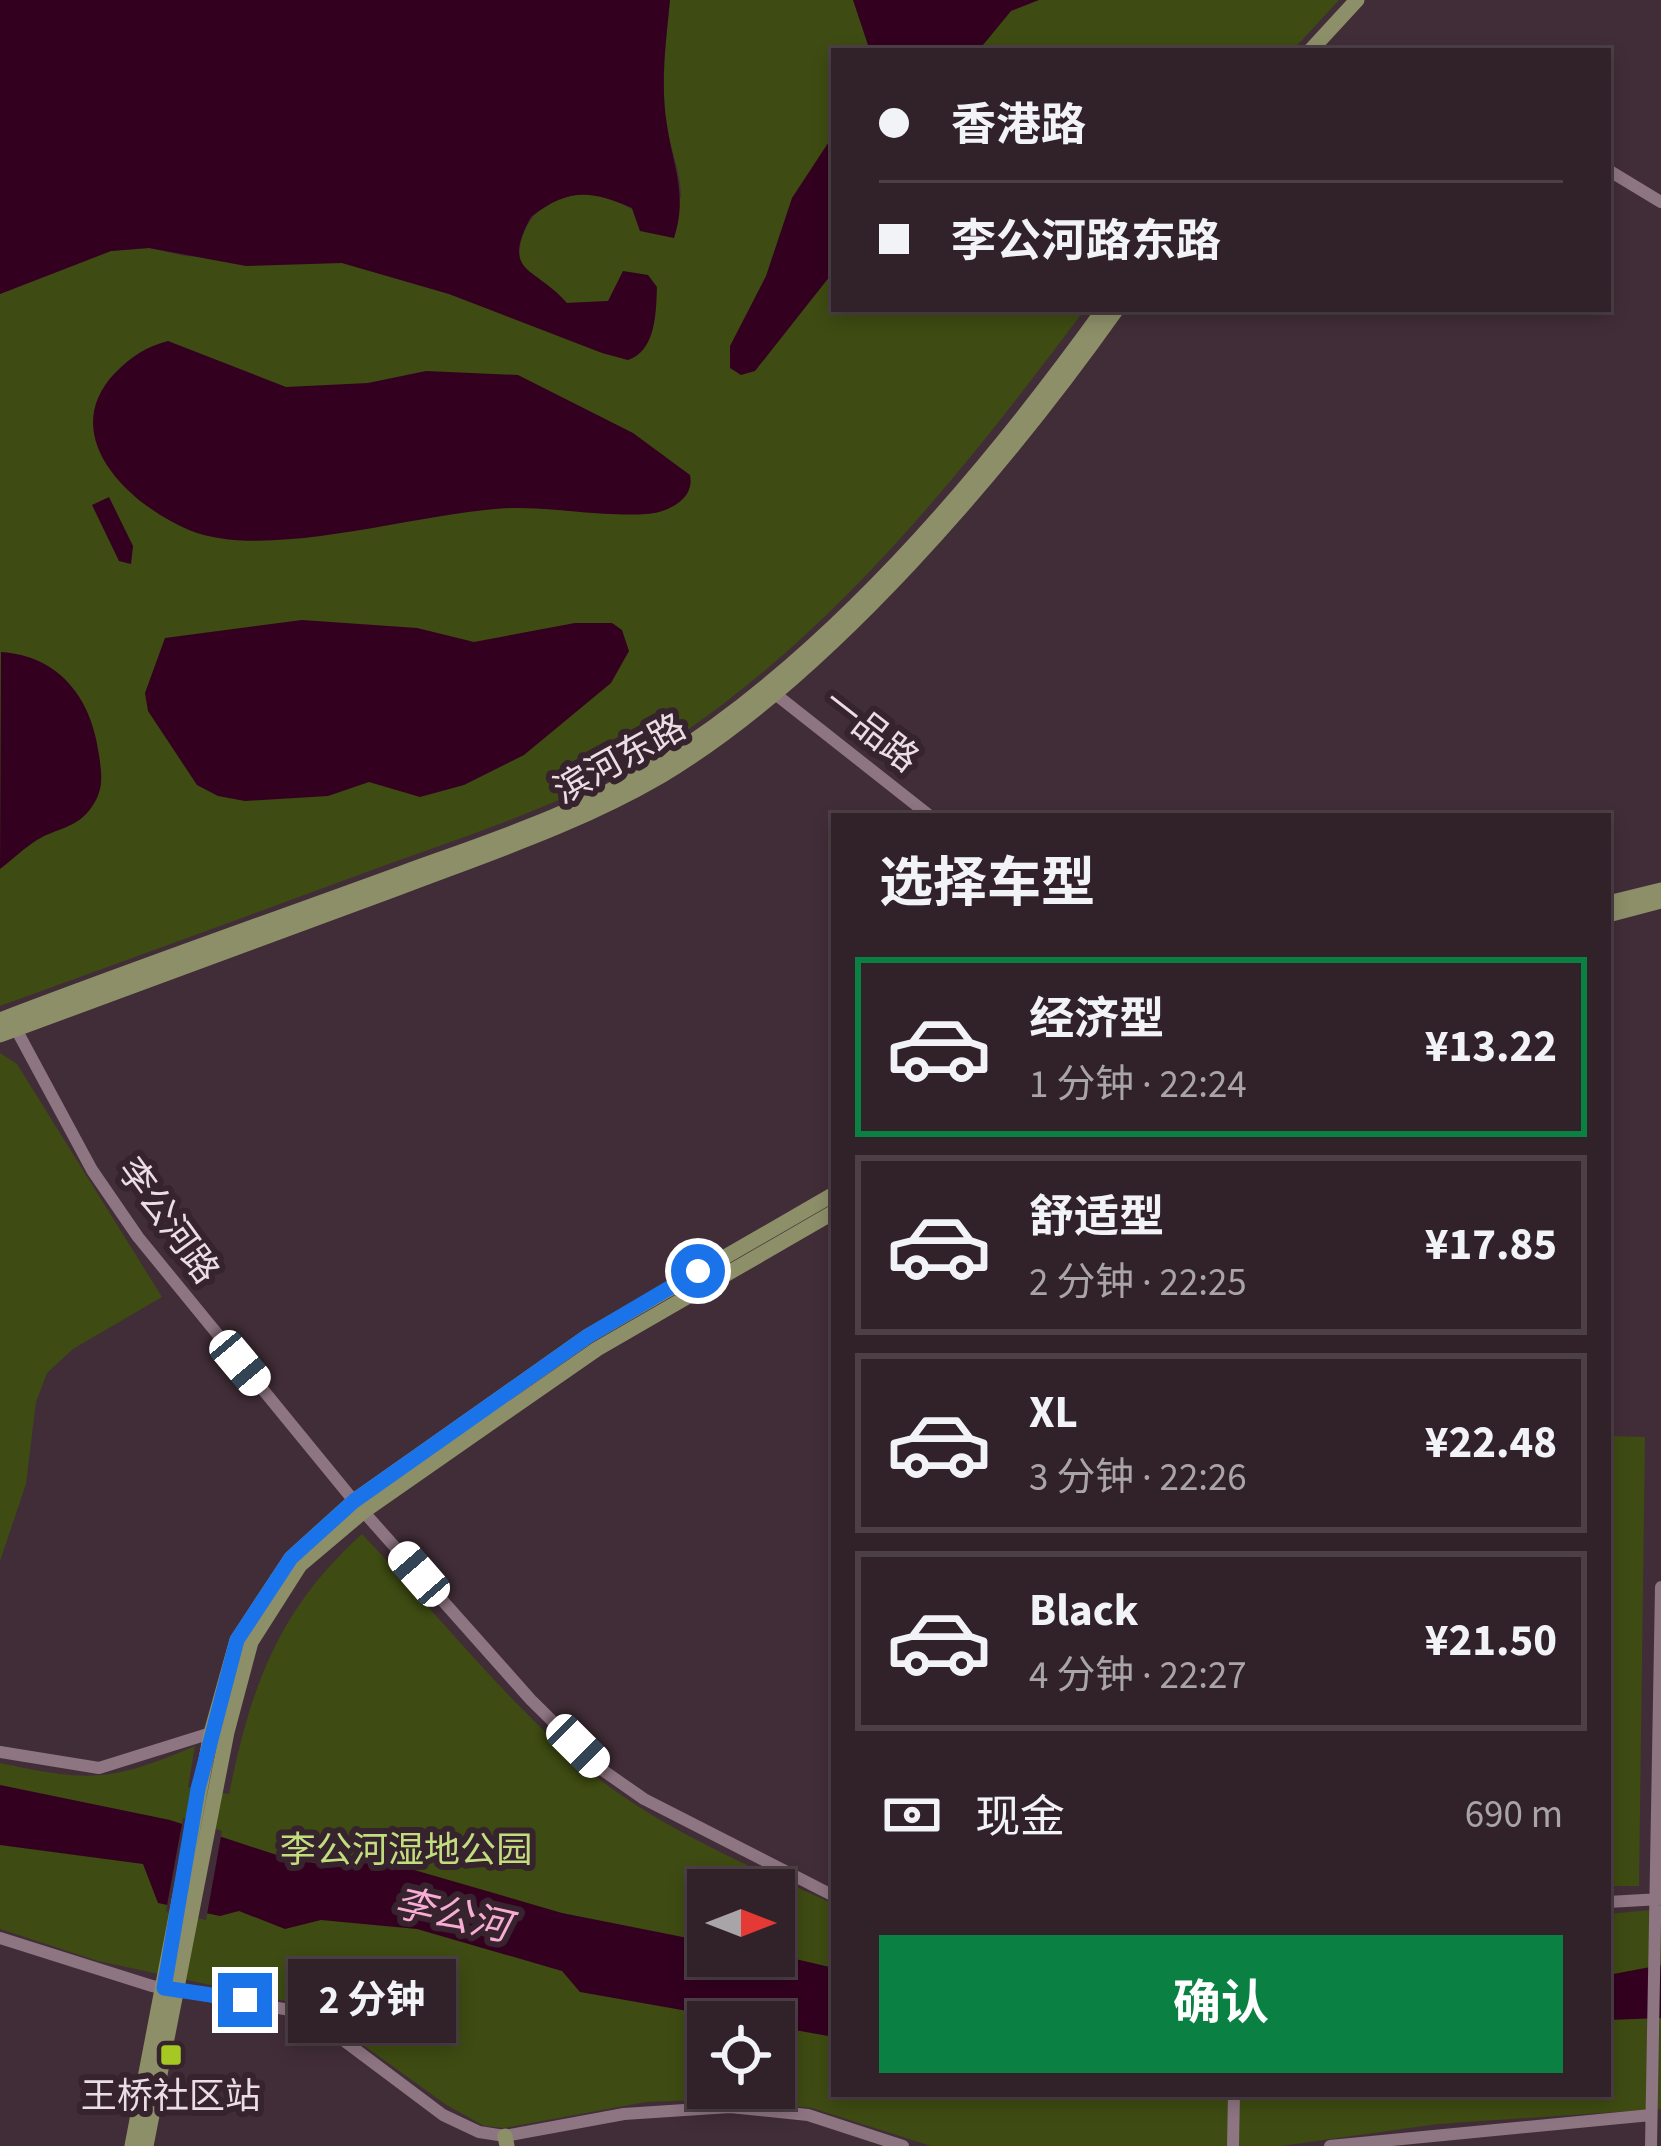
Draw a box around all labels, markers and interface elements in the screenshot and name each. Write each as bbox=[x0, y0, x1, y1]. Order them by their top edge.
text: 香港路 bbox=[951, 94, 1086, 158]
text: 李公河路东路 bbox=[951, 210, 1221, 274]
street label: 一品路 bbox=[813, 678, 929, 784]
street label: 滨河东路 bbox=[545, 702, 695, 816]
text: 选择车型 bbox=[879, 846, 1095, 923]
text: 经济型 bbox=[1029, 988, 1164, 1052]
icon: car bbox=[885, 993, 993, 1101]
text: ¥13.22 bbox=[1425, 1015, 1557, 1079]
text: 1 分钟 · 22:24 bbox=[1029, 1057, 1247, 1113]
street label: 李公河路 bbox=[105, 1148, 231, 1294]
text: 舒适型 bbox=[1029, 1186, 1164, 1250]
icon: car bbox=[885, 1191, 993, 1299]
text: ¥17.85 bbox=[1425, 1213, 1557, 1277]
route start bbox=[671, 1244, 725, 1298]
text: 2 分钟 · 22:25 bbox=[1029, 1255, 1247, 1311]
car bbox=[203, 1324, 277, 1402]
text: XL bbox=[1029, 1381, 1078, 1445]
icon: car bbox=[885, 1389, 993, 1497]
text: ¥22.48 bbox=[1425, 1411, 1557, 1475]
text: 3 分钟 · 22:26 bbox=[1029, 1450, 1247, 1506]
car bbox=[382, 1535, 456, 1613]
text: Black bbox=[1029, 1579, 1139, 1643]
icon: car bbox=[885, 1587, 993, 1695]
text: ¥21.50 bbox=[1425, 1609, 1557, 1673]
text: 4 分钟 · 22:27 bbox=[1029, 1648, 1247, 1704]
car bbox=[540, 1708, 616, 1784]
icon: cash bbox=[879, 1782, 945, 1848]
text: 现金 bbox=[975, 1786, 1065, 1850]
text: 690 m bbox=[1465, 1787, 1563, 1843]
park label: 李公河湿地公园 bbox=[280, 1825, 532, 1876]
north arrow bbox=[687, 1869, 795, 1977]
map controls bbox=[687, 1869, 795, 2109]
water label: 李公河 bbox=[389, 1876, 522, 1958]
button: 确认 bbox=[879, 1935, 1563, 2073]
callout: 2 分钟 bbox=[287, 1958, 455, 2042]
route end bbox=[218, 1973, 272, 2027]
text: 2 分钟 bbox=[319, 1973, 425, 2029]
button: locate bbox=[687, 2001, 795, 2109]
marker: 王桥社区站 bbox=[158, 2042, 184, 2068]
place label: 王桥社区站 bbox=[81, 2071, 261, 2122]

